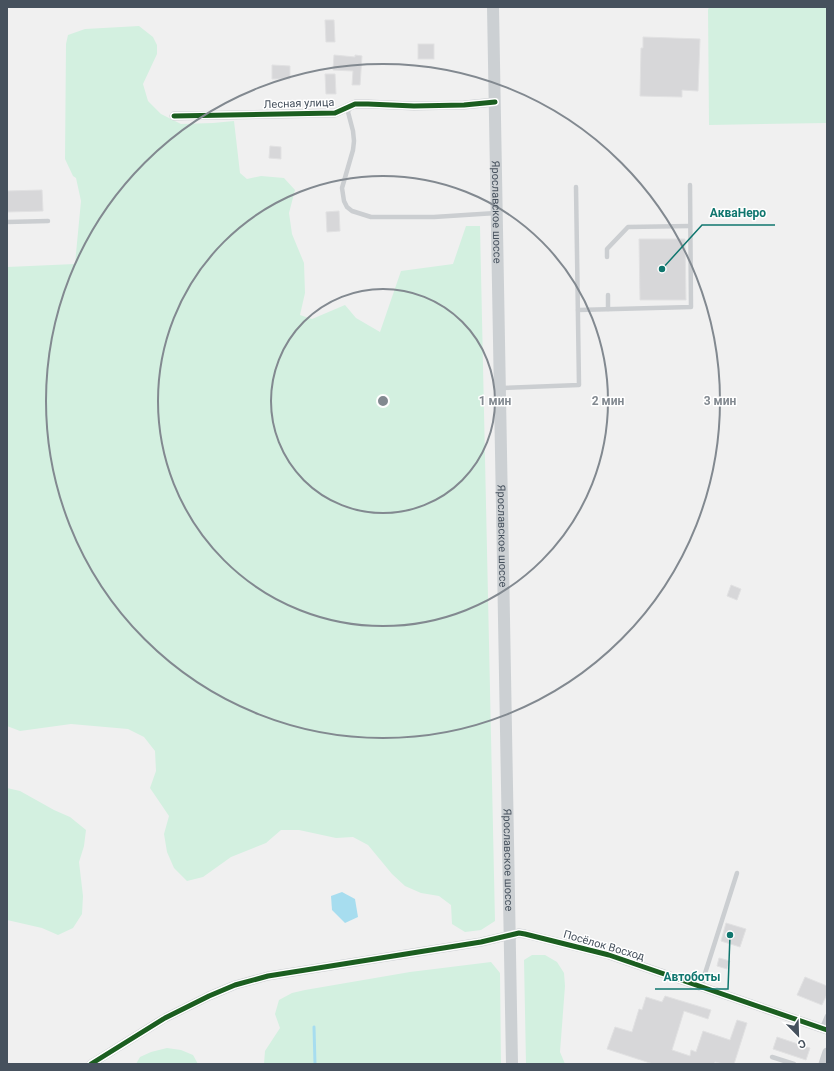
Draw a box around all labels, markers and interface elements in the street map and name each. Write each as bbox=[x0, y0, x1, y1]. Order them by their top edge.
street label: Лесная улица bbox=[263, 96, 335, 111]
street label: Ярославское шоссе bbox=[489, 160, 504, 264]
callout: АкваНеро bbox=[702, 201, 775, 225]
text: АкваНеро bbox=[710, 206, 766, 220]
centre of rings bbox=[376, 394, 390, 408]
text: 1 мин bbox=[479, 394, 511, 408]
text: 2 мин bbox=[592, 394, 624, 408]
text: 3 мин bbox=[704, 394, 736, 408]
street label: Ярославское шоссе bbox=[495, 484, 509, 588]
street label: Ярославское шоссе bbox=[500, 808, 515, 912]
street label: Посёлок Восход bbox=[562, 928, 646, 963]
callout: Автоботы bbox=[655, 965, 728, 989]
text: Автоботы bbox=[664, 970, 721, 984]
north arrow bbox=[778, 1015, 818, 1055]
text: С bbox=[796, 1036, 808, 1051]

